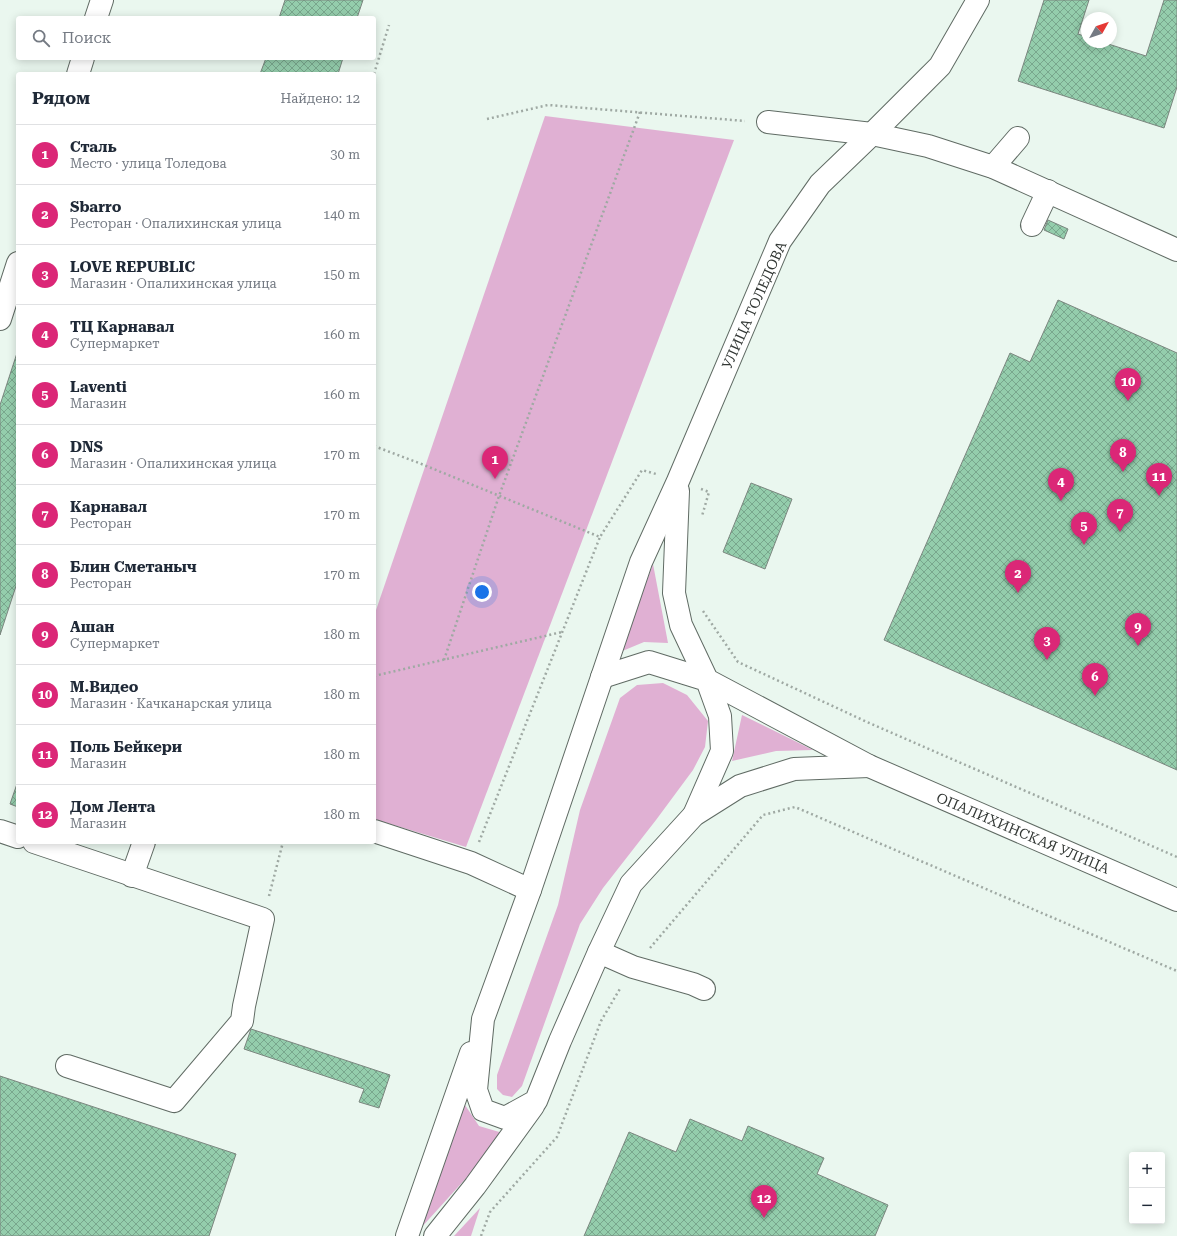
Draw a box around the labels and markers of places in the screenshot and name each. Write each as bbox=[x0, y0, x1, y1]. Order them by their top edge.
pin: 10 bbox=[1115, 368, 1141, 401]
pin: 8 bbox=[1110, 439, 1136, 472]
pin: 1 bbox=[482, 446, 508, 479]
pin: 11 bbox=[1146, 463, 1172, 496]
pin: 4 bbox=[1048, 468, 1074, 501]
pin: 7 bbox=[1107, 499, 1133, 532]
pin: 5 bbox=[1071, 512, 1097, 545]
pin: 2 bbox=[1005, 560, 1031, 593]
pin: 9 bbox=[1125, 613, 1151, 646]
pin: 3 bbox=[1034, 627, 1060, 660]
pin: 6 bbox=[1082, 663, 1108, 696]
pin: 12 bbox=[751, 1185, 777, 1218]

